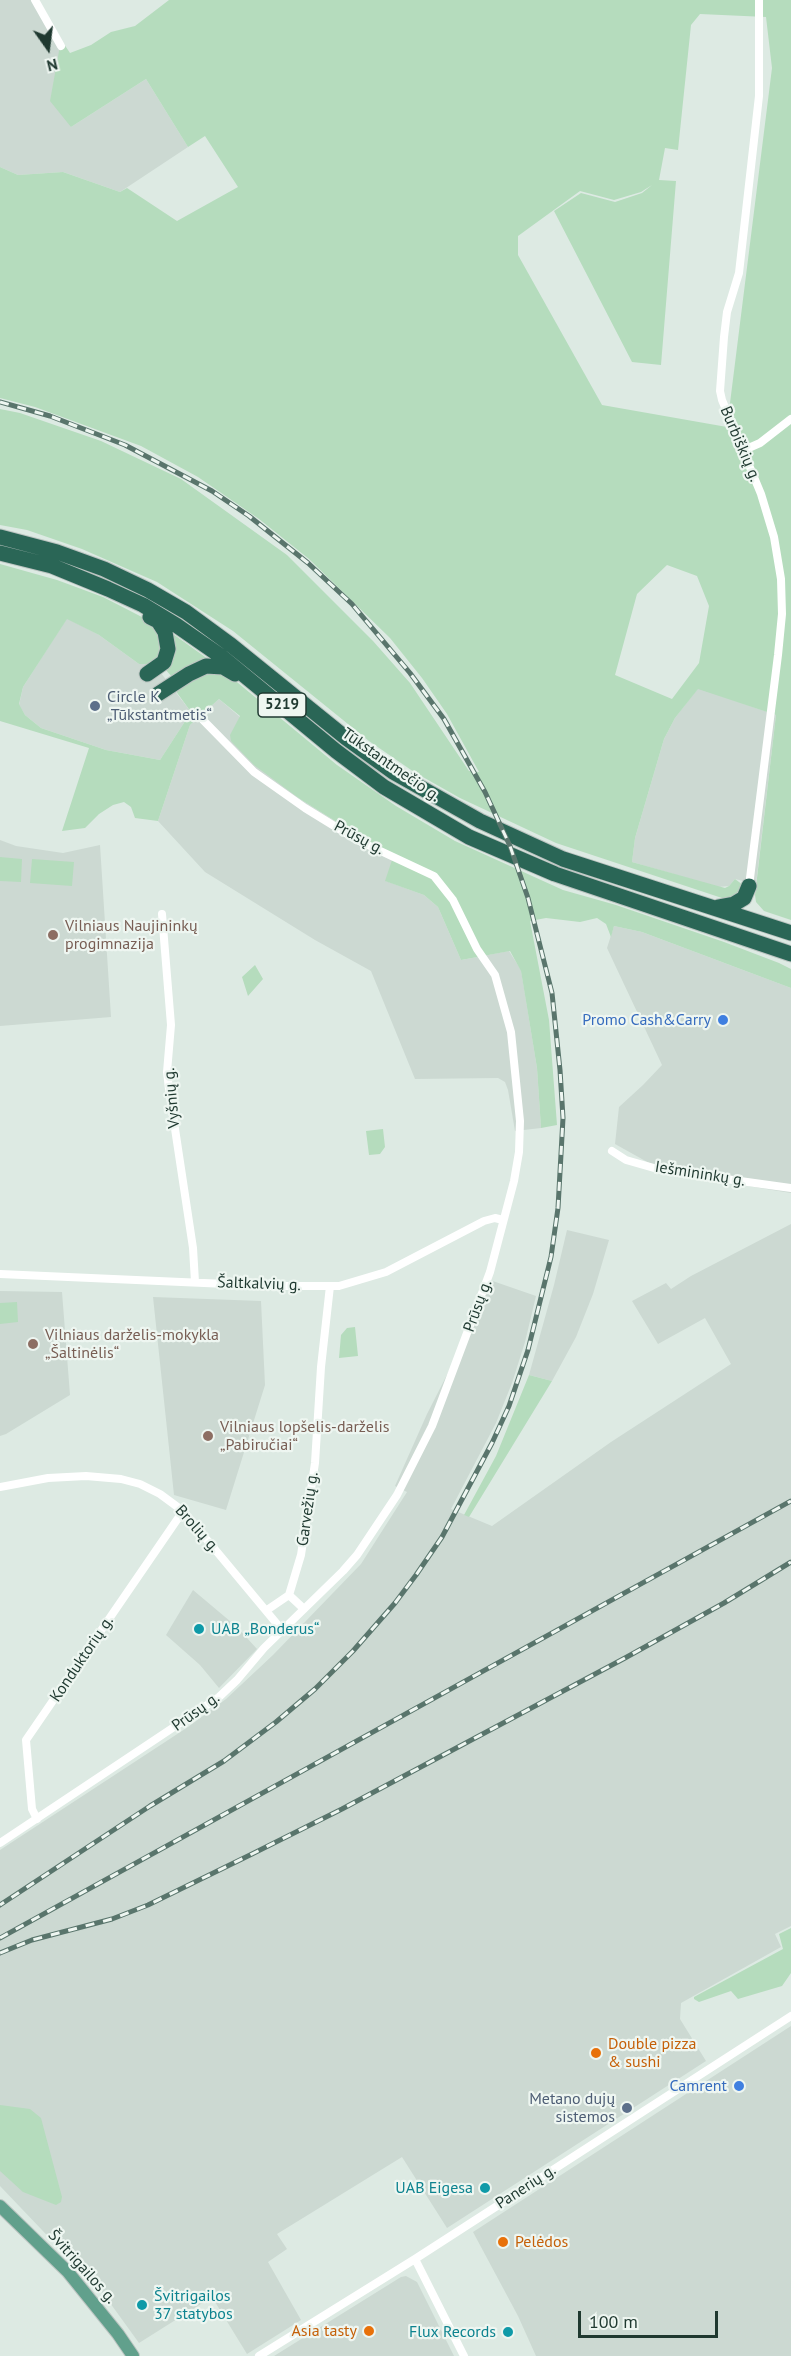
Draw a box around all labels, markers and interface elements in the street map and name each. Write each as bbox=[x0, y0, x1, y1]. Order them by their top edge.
north arrow bbox=[18, 18, 78, 78]
text: N bbox=[45, 54, 60, 76]
street label: Burbiškių g. bbox=[716, 403, 764, 485]
place label: Circle K „Tūkstantmetis“ bbox=[107, 687, 212, 725]
road number: 5219 bbox=[258, 693, 306, 717]
marker: Circle K „Tūkstantmetis“ bbox=[88, 699, 102, 713]
street label: Tūkstantmečio g. bbox=[338, 724, 444, 806]
street label: Prūsų g. bbox=[331, 817, 387, 859]
place label: Vilniaus Naujininkų progimnazija bbox=[65, 916, 198, 954]
marker: Vilniaus Naujininkų progimnazija bbox=[46, 928, 60, 942]
place label: Promo Cash&Carry bbox=[582, 1010, 711, 1030]
marker: Promo Cash&Carry bbox=[716, 1013, 730, 1027]
street label: Vyšnių g. bbox=[160, 1067, 184, 1129]
street label: Iešmininkų g. bbox=[653, 1157, 747, 1191]
street label: Šaltkalvių g. bbox=[217, 1273, 301, 1295]
street label: Prūsų g. bbox=[460, 1277, 496, 1335]
place label: Vilniaus darželis-mokykla „Šaltinėlis“ bbox=[45, 1325, 219, 1363]
marker: Vilniaus darželis-mokykla „Šaltinėlis“ bbox=[26, 1337, 40, 1351]
place label: Vilniaus lopšelis-darželis „Pabiručiai“ bbox=[220, 1417, 390, 1455]
marker: Vilniaus lopšelis-darželis „Pabiručiai“ bbox=[201, 1429, 215, 1443]
street label: Garvežių g. bbox=[293, 1471, 323, 1547]
street label: Brolių g. bbox=[171, 1501, 223, 1557]
street label: Konduktorių g. bbox=[46, 1612, 118, 1706]
place label: UAB „Bonderus“ bbox=[211, 1619, 319, 1639]
marker: UAB „Bonderus“ bbox=[192, 1622, 206, 1636]
street label: Prūsų g. bbox=[168, 1688, 224, 1736]
place label: Double pizza & sushi bbox=[608, 2034, 697, 2072]
marker: Double pizza & sushi bbox=[589, 2046, 603, 2060]
place label: Camrent bbox=[669, 2076, 727, 2096]
marker: Camrent bbox=[732, 2079, 746, 2093]
place label: Metano dujų sistemos bbox=[529, 2089, 615, 2127]
marker: Metano dujų sistemos bbox=[620, 2101, 634, 2115]
street label: Panerių g. bbox=[492, 2160, 560, 2214]
place label: UAB Eigesa bbox=[395, 2178, 473, 2198]
marker: UAB Eigesa bbox=[478, 2181, 492, 2195]
street label: Švitrigailos g. bbox=[44, 2226, 120, 2308]
place label: Pelėdos bbox=[515, 2232, 568, 2252]
marker: Pelėdos bbox=[496, 2235, 510, 2249]
place label: Švitrigailos 37 statybos bbox=[154, 2286, 233, 2324]
marker: Švitrigailos 37 statybos bbox=[135, 2298, 149, 2312]
scale bar bbox=[581, 2299, 720, 2337]
text: 100 m bbox=[589, 2310, 638, 2333]
place label: Asia tasty bbox=[291, 2321, 357, 2341]
place label: Flux Records bbox=[409, 2322, 496, 2342]
marker: Asia tasty bbox=[362, 2324, 376, 2338]
marker: Flux Records bbox=[501, 2325, 515, 2339]

